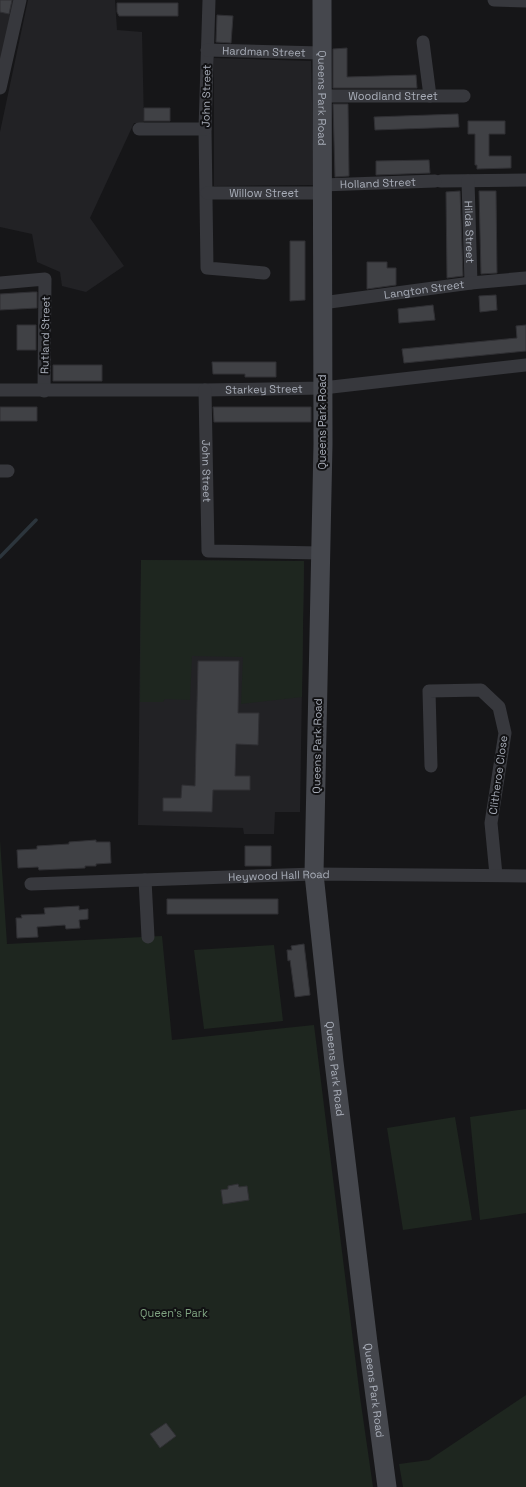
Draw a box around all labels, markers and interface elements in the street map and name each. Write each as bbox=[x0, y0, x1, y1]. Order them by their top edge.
street label: Hardman Street bbox=[222, 43, 306, 60]
street label: Queens Park Road bbox=[315, 50, 329, 146]
street label: John Street bbox=[198, 64, 214, 128]
street label: Woodland Street bbox=[348, 89, 438, 103]
street label: Holland Street bbox=[340, 175, 416, 191]
street label: Willow Street bbox=[229, 186, 299, 200]
street label: Hilda Street bbox=[462, 201, 477, 263]
street label: Langton Street bbox=[383, 277, 465, 302]
street label: Rutland Street bbox=[37, 296, 53, 374]
street label: Queens Park Road bbox=[315, 374, 329, 470]
street label: Starkey Street bbox=[225, 381, 303, 397]
street label: John Street bbox=[199, 439, 214, 503]
street label: Queens Park Road bbox=[309, 698, 325, 794]
street label: Clitheroe Close bbox=[486, 735, 510, 815]
street label: Heywood Hall Road bbox=[228, 867, 330, 884]
street label: Queens Park Road bbox=[323, 1021, 347, 1117]
park label: Queen's Park bbox=[140, 1306, 208, 1320]
street label: Queens Park Road bbox=[361, 1342, 387, 1439]

